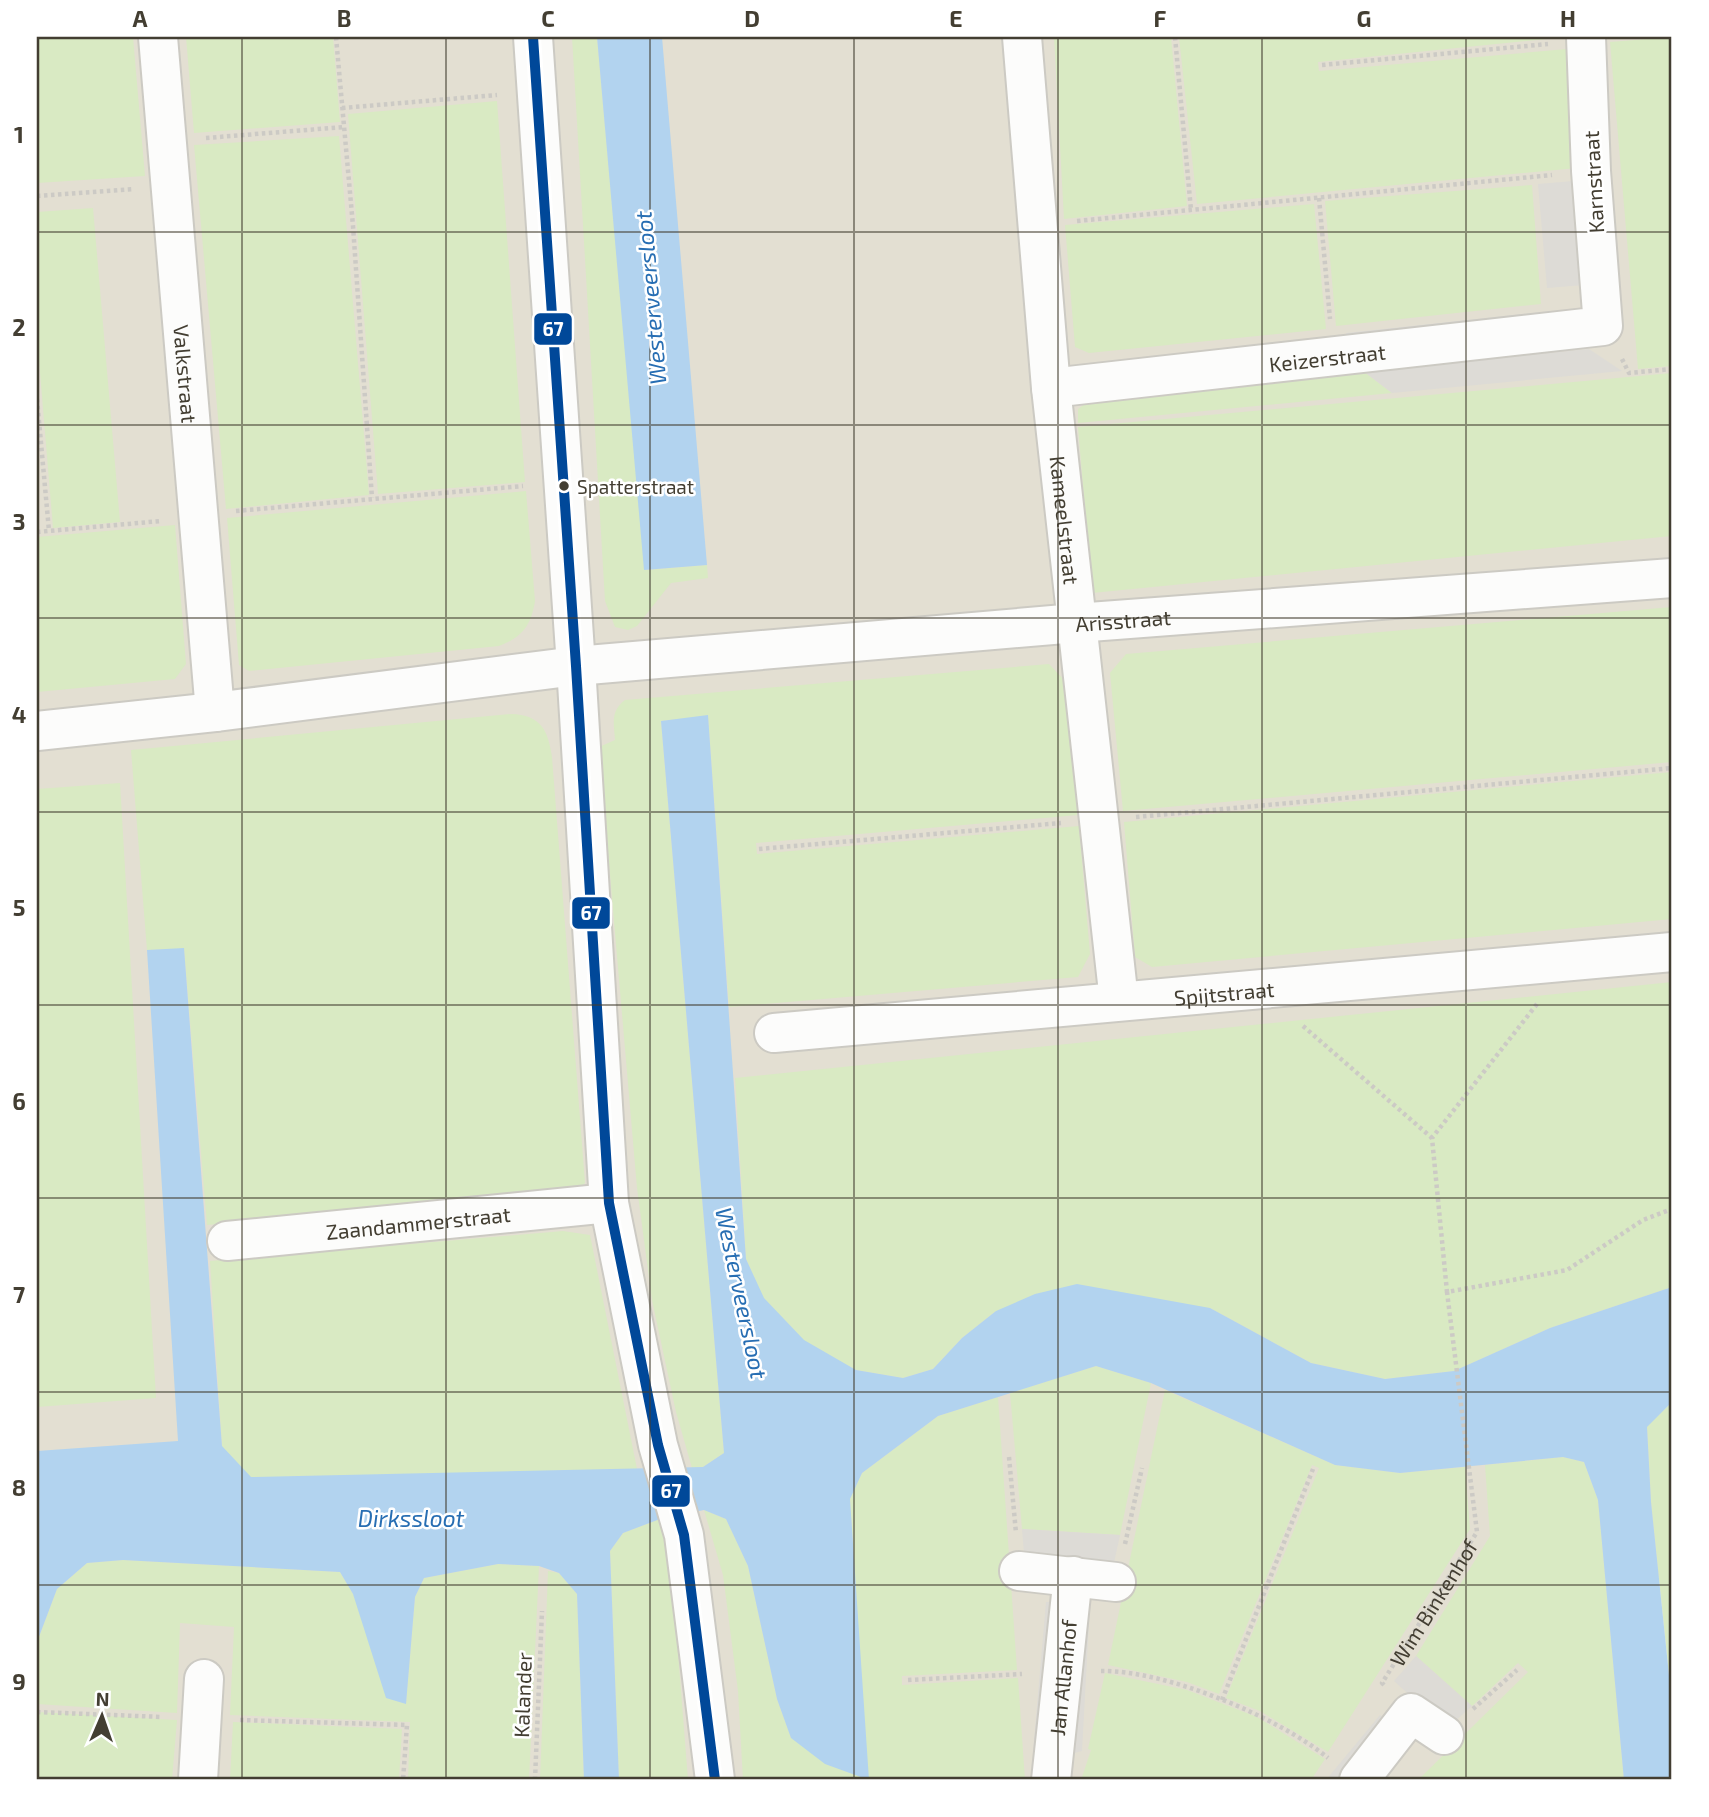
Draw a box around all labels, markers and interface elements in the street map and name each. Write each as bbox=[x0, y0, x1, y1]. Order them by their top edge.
text: A bbox=[132, 4, 148, 32]
text: B bbox=[337, 4, 351, 32]
text: C bbox=[541, 4, 555, 32]
text: D bbox=[744, 4, 760, 32]
text: E bbox=[949, 4, 963, 32]
text: F bbox=[1154, 4, 1167, 32]
text: G bbox=[1357, 4, 1371, 32]
text: H bbox=[1560, 4, 1576, 32]
text: 1 bbox=[14, 120, 24, 148]
street label: Karnstraat bbox=[1578, 130, 1608, 234]
water label: Westerveersloot bbox=[628, 210, 672, 386]
line badge: 67 bbox=[533, 312, 573, 346]
text: 2 bbox=[12, 313, 26, 341]
text: 67 bbox=[542, 317, 564, 340]
street label: Valkstraat bbox=[170, 323, 203, 424]
street label: Keizerstraat bbox=[1268, 338, 1387, 376]
street label: Kameelstraat bbox=[1046, 454, 1085, 586]
place label: Spatterstraat bbox=[577, 475, 694, 498]
marker: Spatterstraat bbox=[557, 479, 571, 493]
text: 3 bbox=[12, 507, 26, 535]
street label: Arisstraat bbox=[1075, 603, 1172, 636]
text: 4 bbox=[12, 700, 26, 728]
text: 5 bbox=[13, 893, 25, 921]
line badge: 67 bbox=[571, 896, 611, 930]
text: 67 bbox=[580, 901, 602, 924]
street label: Spijtstraat bbox=[1173, 975, 1275, 1009]
text: 6 bbox=[12, 1087, 26, 1115]
street label: Zaandammerstraat bbox=[325, 1200, 512, 1244]
water label: Westerveersloot bbox=[710, 1205, 774, 1382]
text: 7 bbox=[13, 1280, 25, 1308]
text: 8 bbox=[12, 1473, 26, 1501]
line badge: 67 bbox=[651, 1474, 691, 1508]
text: 67 bbox=[660, 1479, 682, 1502]
water label: Dirkssloot bbox=[358, 1504, 465, 1532]
street label: Wim Binkenhof bbox=[1384, 1534, 1482, 1670]
street label: Jan Allanhof bbox=[1043, 1617, 1081, 1737]
street label: Kalander bbox=[508, 1651, 536, 1738]
text: 9 bbox=[12, 1667, 26, 1695]
north arrow bbox=[66, 1680, 136, 1750]
text: N bbox=[95, 1687, 110, 1710]

